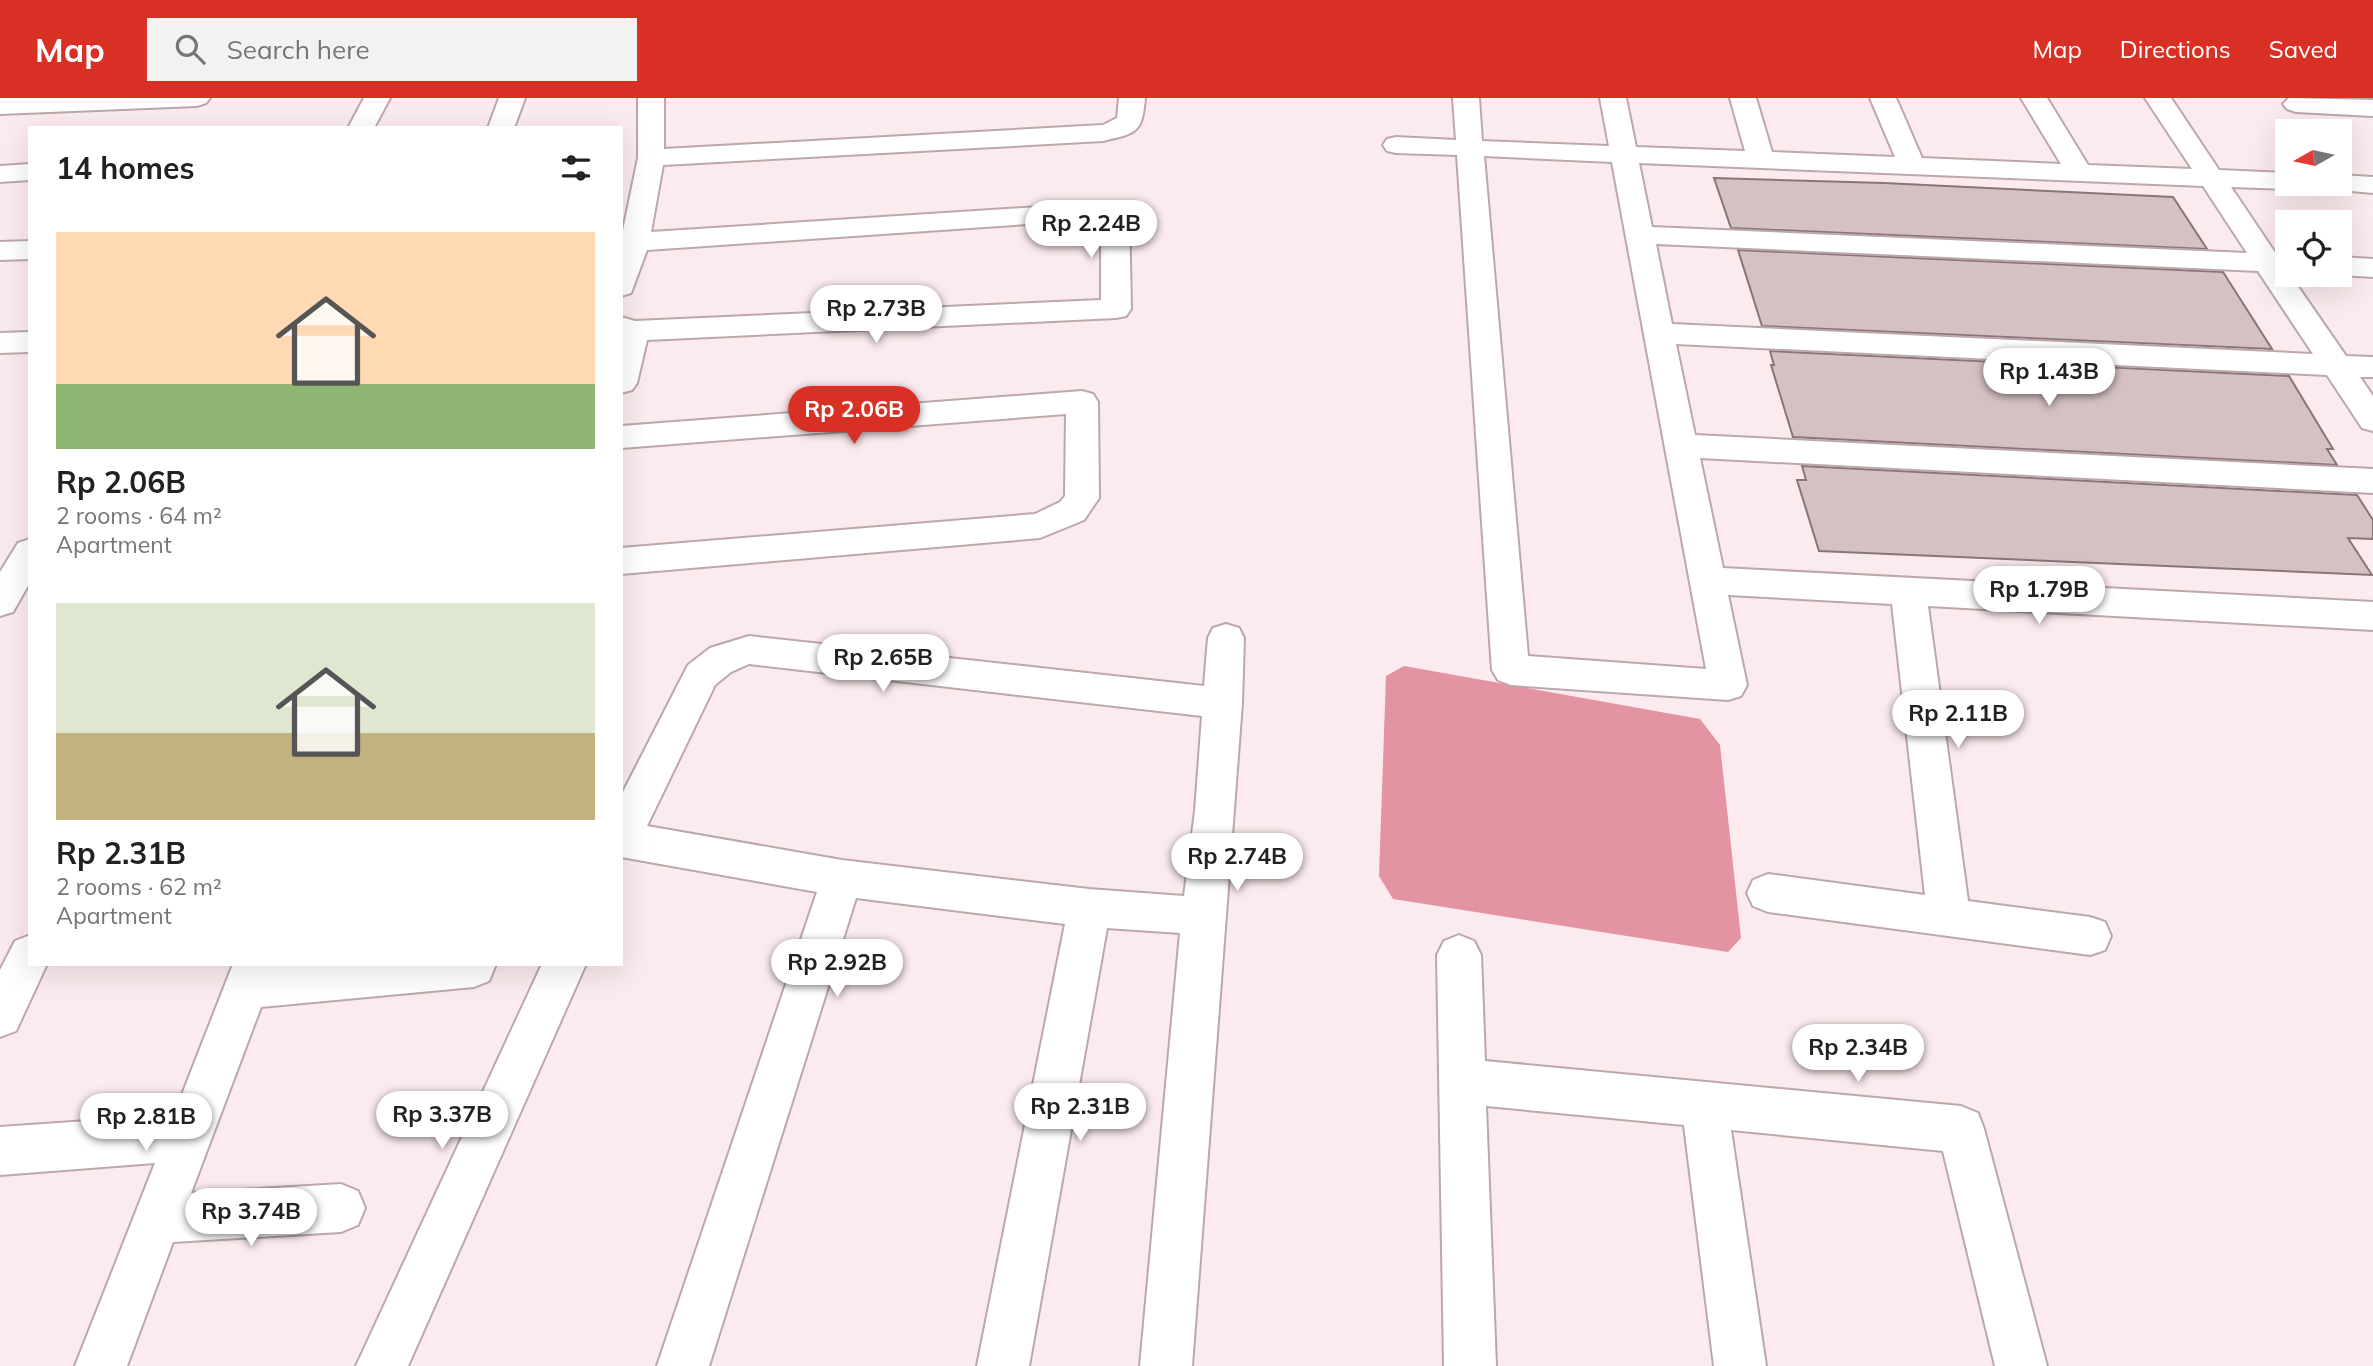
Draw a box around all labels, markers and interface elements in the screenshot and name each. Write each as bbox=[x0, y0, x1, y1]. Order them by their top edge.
search box bbox=[147, 18, 637, 81]
text: Map bbox=[35, 29, 105, 70]
icon: search bbox=[171, 30, 209, 68]
text: Search here bbox=[227, 33, 370, 66]
text: Map bbox=[2032, 34, 2082, 64]
text: Directions bbox=[2120, 34, 2231, 64]
text: Saved bbox=[2269, 34, 2338, 64]
north arrow bbox=[2275, 119, 2352, 196]
map controls bbox=[2275, 119, 2352, 287]
text: 14 homes bbox=[56, 149, 195, 187]
icon: filters bbox=[557, 149, 595, 187]
pin: Rp 2.24B bbox=[1019, 200, 1163, 260]
text: Rp 2.24B bbox=[1041, 208, 1141, 237]
button: locate bbox=[2275, 210, 2352, 287]
icon: home bbox=[263, 278, 389, 404]
pin: Rp 2.73B bbox=[804, 286, 948, 345]
text: Rp 2.73B bbox=[826, 293, 926, 322]
pin: Rp 1.43B bbox=[1977, 348, 2121, 408]
text: Rp 1.43B bbox=[1999, 356, 2099, 385]
pin: Rp 2.06B bbox=[782, 386, 926, 446]
text: Rp 2.06B bbox=[804, 394, 904, 423]
text: Rp 2.06B bbox=[56, 463, 186, 501]
text: 2 rooms · 64 m² bbox=[56, 501, 222, 530]
text: Apartment bbox=[56, 530, 172, 559]
pin: Rp 1.79B bbox=[1967, 566, 2111, 626]
text: Rp 1.79B bbox=[1989, 574, 2089, 603]
pin: Rp 2.65B bbox=[811, 634, 955, 694]
text: Rp 2.65B bbox=[833, 642, 933, 671]
icon: home bbox=[263, 649, 389, 775]
pin: Rp 2.11B bbox=[1886, 690, 2030, 750]
text: Rp 2.11B bbox=[1908, 698, 2008, 727]
text: Rp 2.31B bbox=[56, 834, 186, 872]
pin: Rp 2.74B bbox=[1165, 834, 1309, 893]
text: Rp 2.74B bbox=[1187, 841, 1287, 870]
text: 2 rooms · 62 m² bbox=[56, 872, 222, 901]
text: Apartment bbox=[56, 901, 172, 930]
pin: Rp 2.92B bbox=[765, 940, 909, 999]
text: Rp 2.92B bbox=[787, 947, 887, 976]
pin: Rp 2.34B bbox=[1786, 1024, 1930, 1084]
text: Rp 2.34B bbox=[1808, 1032, 1908, 1061]
pin: Rp 2.31B bbox=[1008, 1084, 1152, 1143]
pin: Rp 3.37B bbox=[370, 1091, 514, 1151]
text: Rp 2.31B bbox=[1030, 1091, 1130, 1120]
pin: Rp 2.81B bbox=[74, 1094, 218, 1153]
text: Rp 3.37B bbox=[392, 1099, 492, 1128]
text: Rp 2.81B bbox=[96, 1101, 196, 1130]
pin: Rp 3.74B bbox=[179, 1188, 323, 1248]
text: Rp 3.74B bbox=[201, 1196, 301, 1225]

